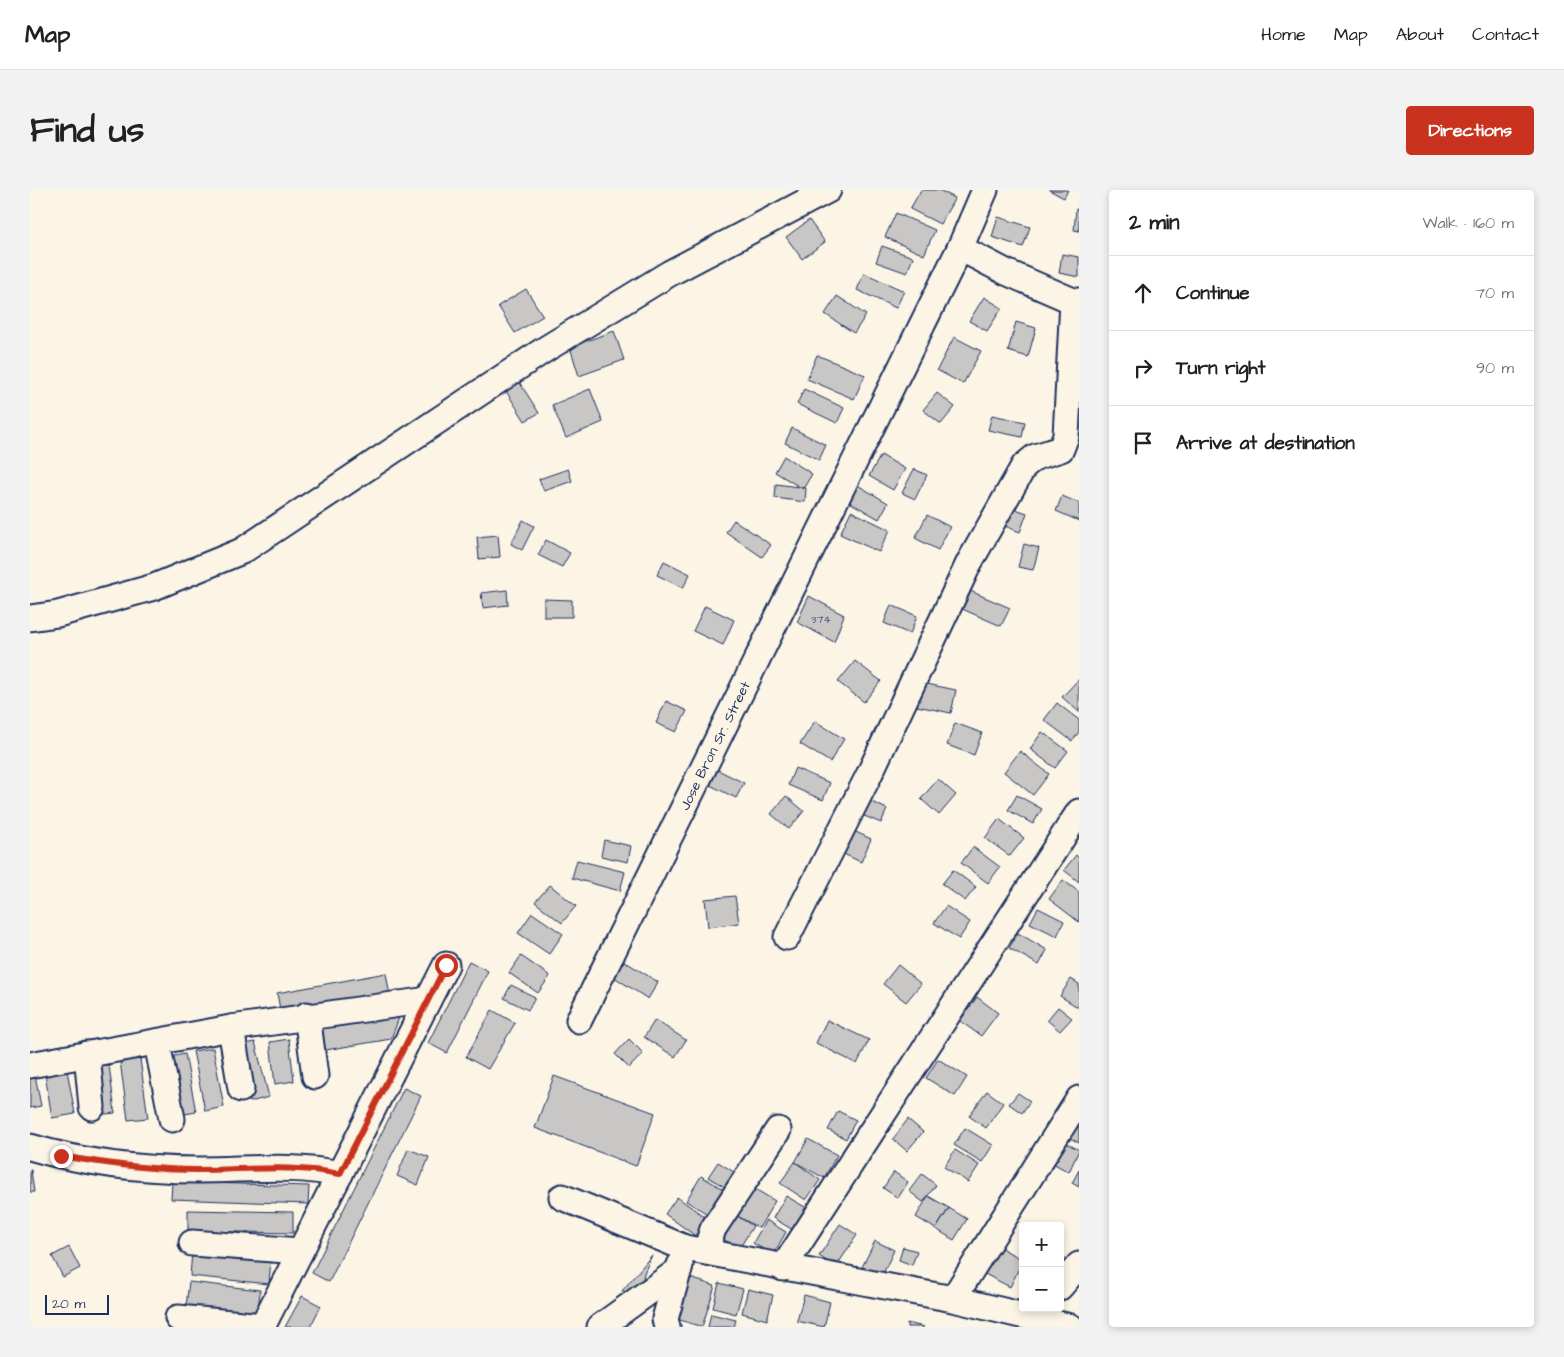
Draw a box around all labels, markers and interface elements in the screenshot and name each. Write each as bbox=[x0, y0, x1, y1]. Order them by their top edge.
text: Map bbox=[25, 18, 70, 52]
text: Home bbox=[1261, 22, 1306, 47]
text: Map bbox=[1334, 22, 1368, 47]
text: About bbox=[1396, 22, 1444, 47]
text: Contact bbox=[1472, 22, 1539, 47]
text: Find us bbox=[30, 106, 144, 155]
button: Directions bbox=[1406, 106, 1534, 155]
text: 2 min bbox=[1129, 208, 1179, 237]
text: Walk · 160 m bbox=[1422, 212, 1514, 234]
icon: ahead bbox=[1129, 279, 1157, 307]
text: Continue bbox=[1176, 280, 1250, 307]
text: 70 m bbox=[1475, 282, 1514, 304]
icon: right bbox=[1129, 354, 1157, 382]
text: Turn right bbox=[1176, 355, 1265, 382]
text: 90 m bbox=[1476, 357, 1514, 379]
icon: arrive bbox=[1129, 429, 1157, 457]
text: Arrive at destination bbox=[1176, 430, 1355, 457]
house number: 374 bbox=[811, 612, 831, 627]
street label: Jose Bron Sr. Street bbox=[675, 678, 756, 814]
route start bbox=[435, 954, 458, 977]
route end bbox=[50, 1145, 73, 1168]
map controls bbox=[1019, 1222, 1064, 1312]
button: + bbox=[1019, 1222, 1064, 1267]
button: − bbox=[1019, 1267, 1064, 1312]
scale bar bbox=[45, 1292, 109, 1315]
text: 20 m bbox=[52, 1294, 85, 1314]

